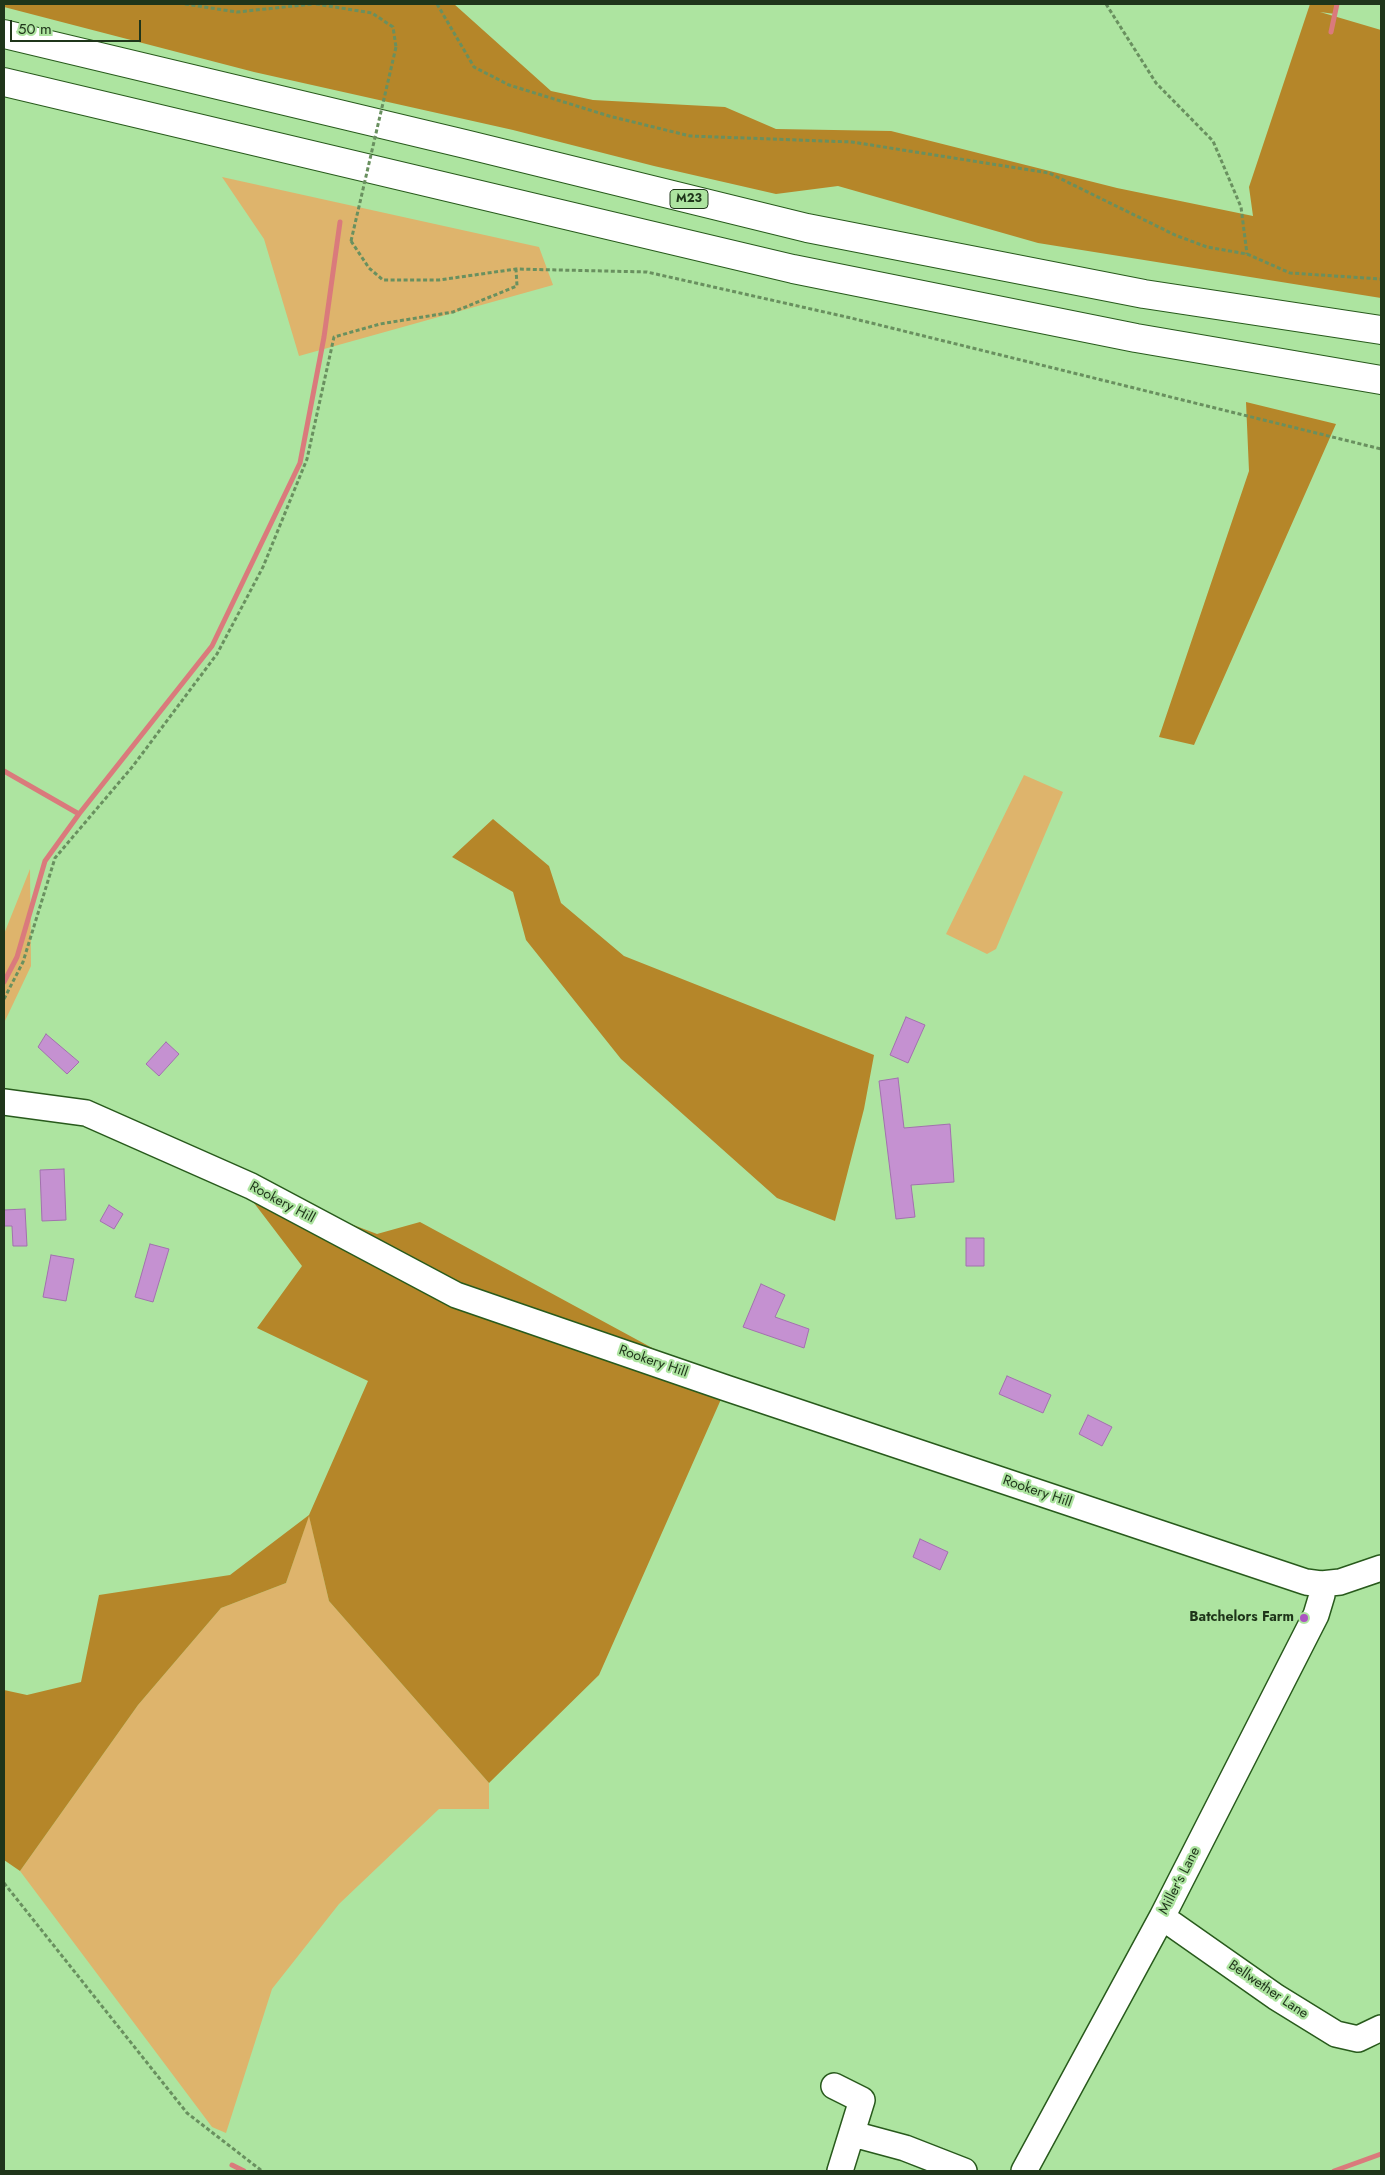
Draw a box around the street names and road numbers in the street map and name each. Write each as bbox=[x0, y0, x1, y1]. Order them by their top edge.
road number: M23 bbox=[670, 190, 708, 208]
street label: Rookery Hill bbox=[246, 1179, 318, 1227]
street label: Rookery Hill bbox=[616, 1342, 690, 1382]
street label: Rookery Hill bbox=[1000, 1472, 1074, 1512]
street label: Miller's Lane bbox=[1156, 1844, 1204, 1918]
street label: Bellwether Lane bbox=[1225, 1957, 1311, 2023]

